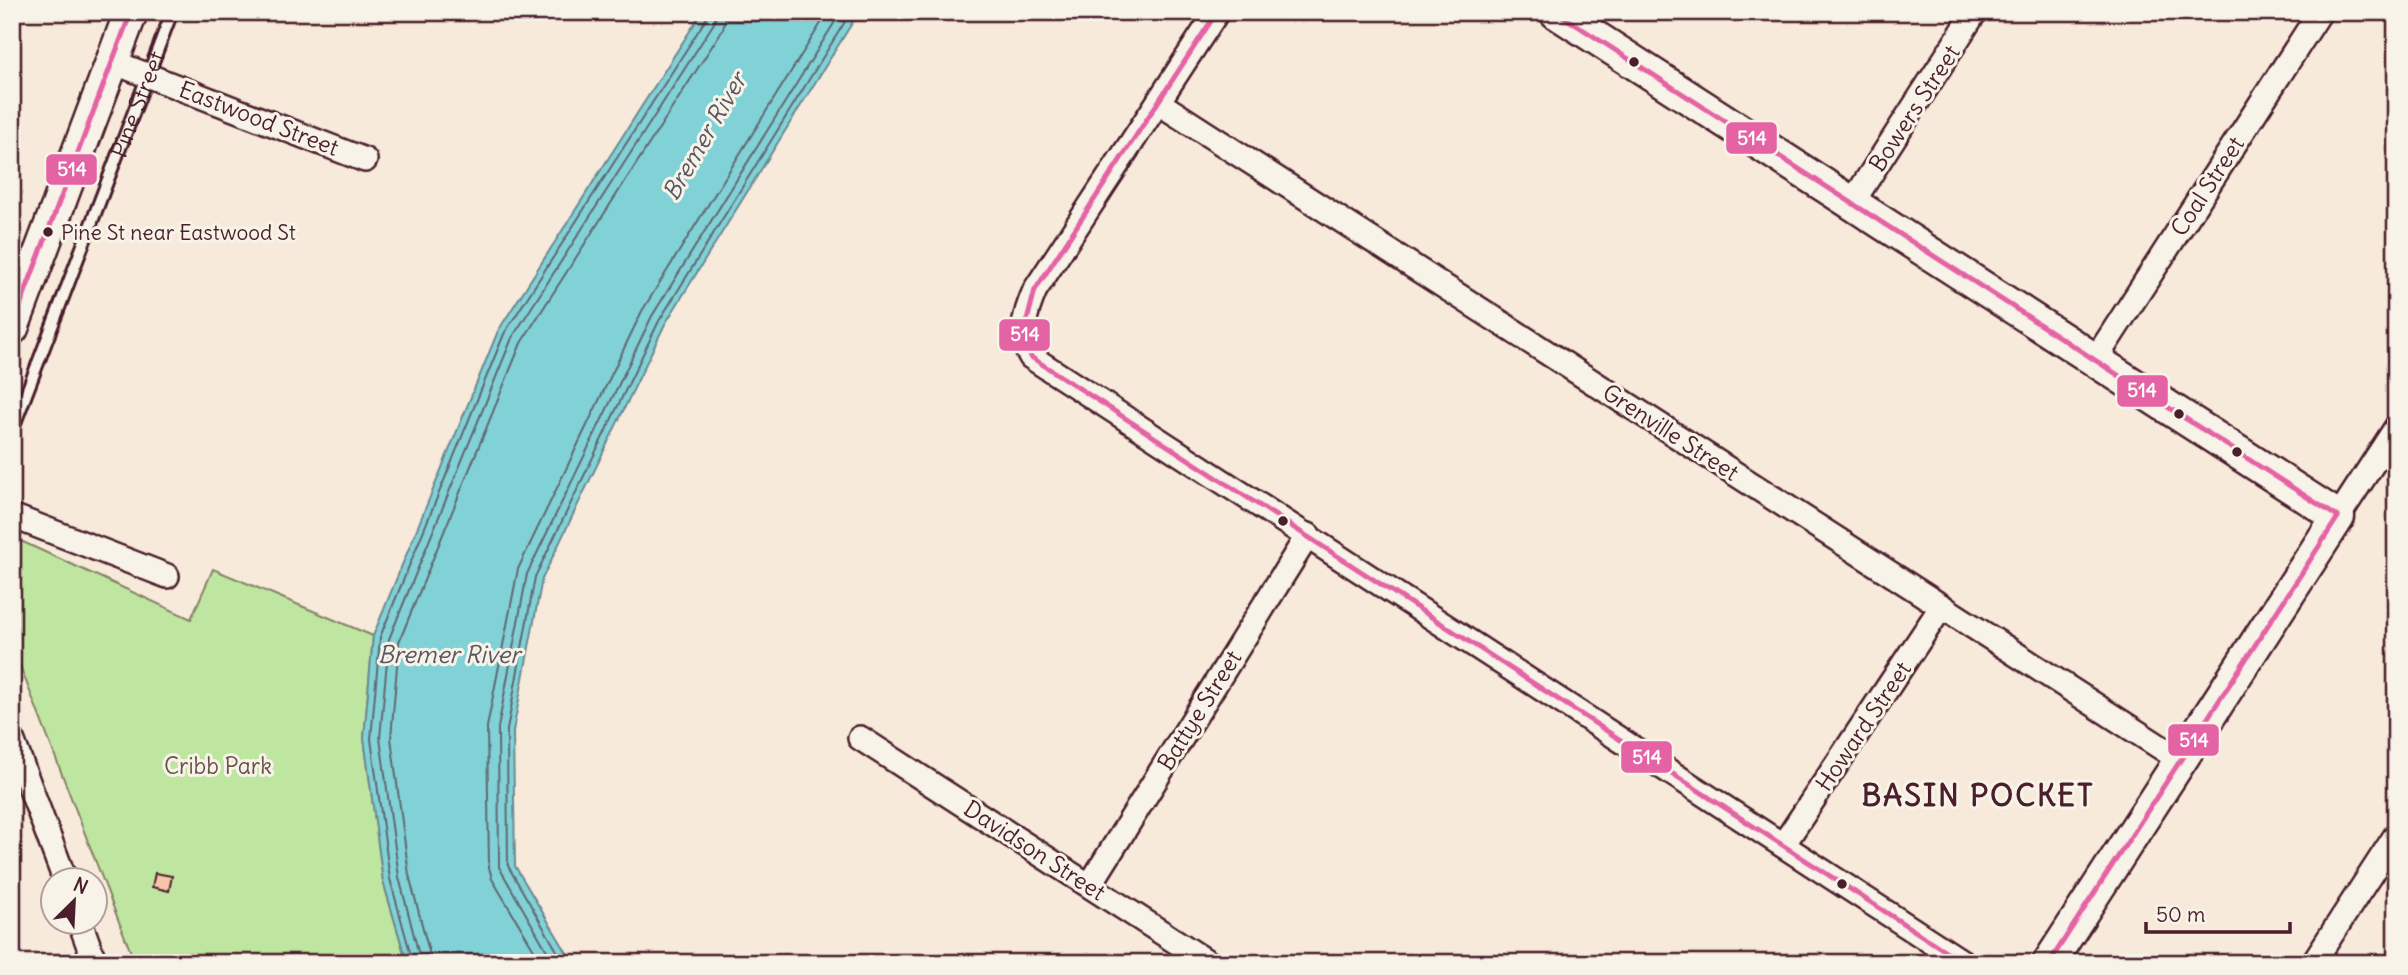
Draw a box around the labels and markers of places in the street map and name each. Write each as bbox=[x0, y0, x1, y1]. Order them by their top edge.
unlabelled marker bbox=[1627, 55, 1641, 69]
place label: Pine St near Eastwood St bbox=[61, 219, 296, 246]
marker: Pine St near Eastwood St bbox=[41, 225, 55, 239]
unlabelled marker bbox=[2172, 407, 2186, 421]
unlabelled marker bbox=[2230, 445, 2244, 459]
unlabelled marker bbox=[1276, 514, 1290, 528]
unlabelled marker bbox=[1835, 877, 1849, 891]

